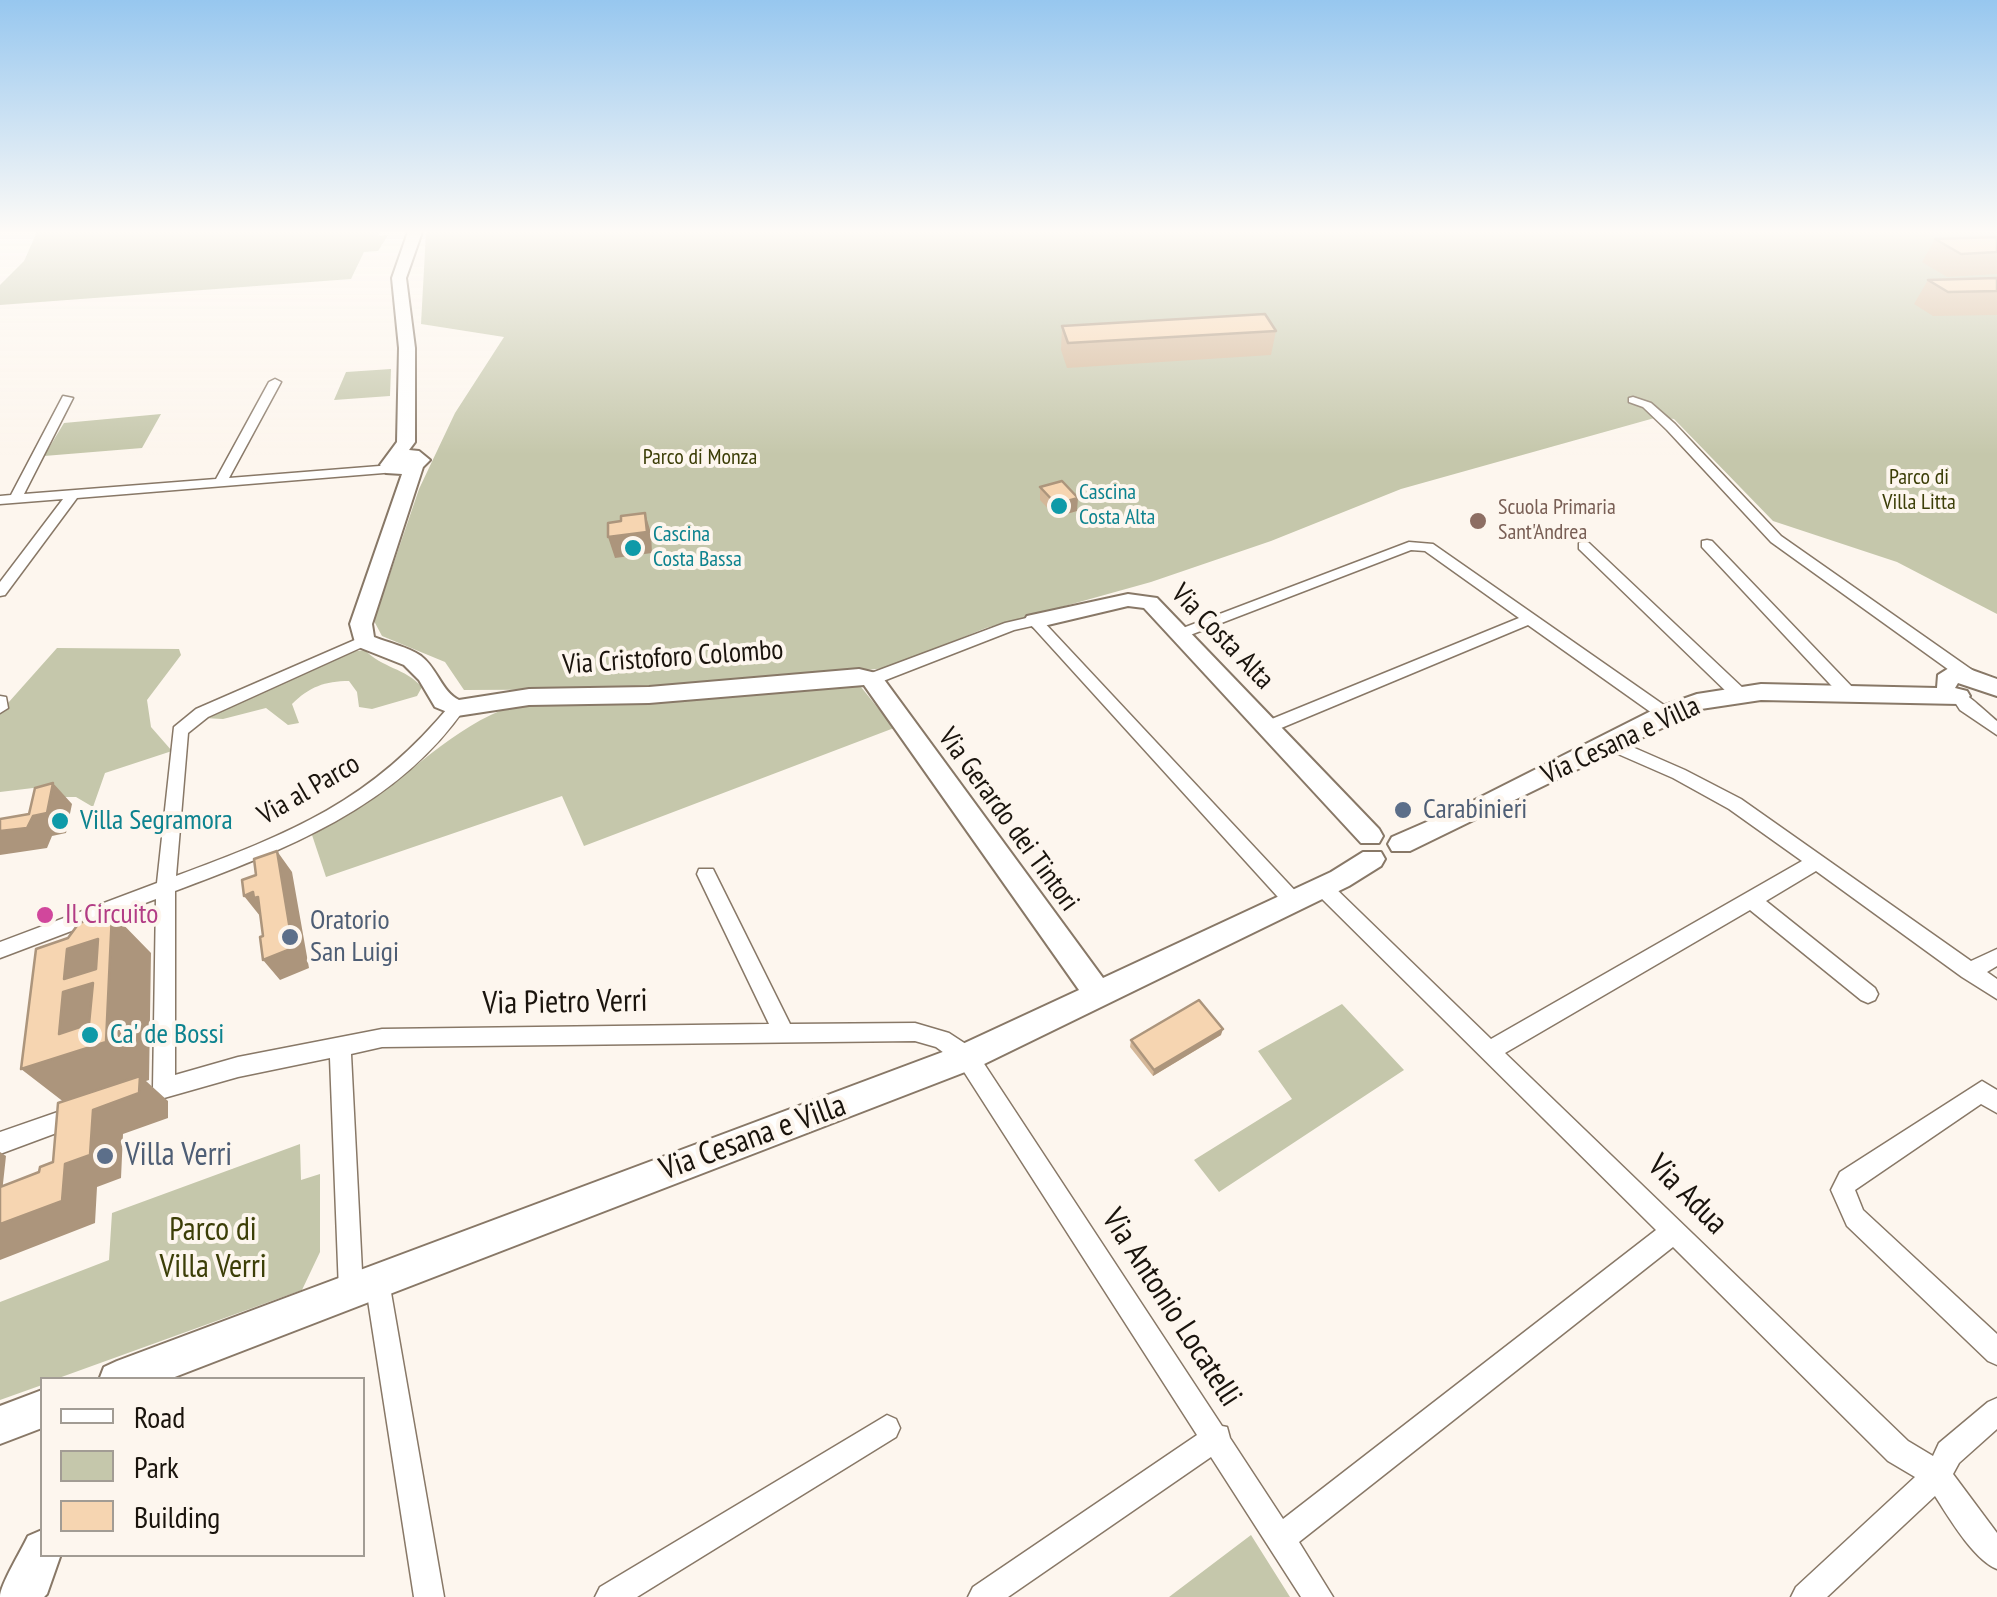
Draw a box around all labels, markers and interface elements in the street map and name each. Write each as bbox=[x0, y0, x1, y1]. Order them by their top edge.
park label: Parco di Monza bbox=[643, 445, 757, 471]
park label: Parco di Villa Litta bbox=[1882, 465, 1956, 516]
place label: Cascina Costa Alta bbox=[1079, 480, 1155, 532]
marker: Cascina Costa Alta bbox=[1048, 495, 1070, 517]
place label: Scuola Primaria Sant'Andrea bbox=[1498, 495, 1616, 546]
marker: Scuola Primaria Sant'Andrea bbox=[1467, 510, 1489, 532]
place label: Cascina Costa Bassa bbox=[653, 522, 742, 574]
marker: Cascina Costa Bassa bbox=[622, 537, 644, 559]
street label: Via Costa Alta bbox=[1164, 577, 1280, 697]
street label: Via Cristoforo Colombo bbox=[562, 634, 784, 682]
street label: Via Cesana e Villa bbox=[1537, 690, 1705, 792]
street label: Via Gerardo dei Tintori bbox=[930, 722, 1086, 918]
street label: Via al Parco bbox=[252, 747, 366, 833]
place label: Carabinieri bbox=[1423, 793, 1527, 827]
marker: Carabinieri bbox=[1392, 799, 1414, 821]
place label: Villa Segramora bbox=[80, 804, 233, 838]
marker: Villa Segramora bbox=[49, 810, 71, 832]
place label: Il Circuito bbox=[65, 898, 158, 932]
marker: Il Circuito bbox=[34, 904, 56, 926]
place label: Oratorio San Luigi bbox=[310, 904, 399, 970]
marker: Oratorio San Luigi bbox=[279, 926, 301, 948]
street label: Via Pietro Verri bbox=[482, 982, 648, 1024]
place label: Ca' de Bossi bbox=[110, 1018, 224, 1052]
marker: Ca' de Bossi bbox=[79, 1024, 101, 1046]
street label: Via Cesana e Villa bbox=[655, 1087, 851, 1189]
place label: Villa Verri bbox=[125, 1137, 232, 1175]
marker: Villa Verri bbox=[94, 1145, 116, 1167]
street label: Via Adua bbox=[1639, 1147, 1735, 1243]
street label: Via Antonio Locatelli bbox=[1093, 1202, 1249, 1414]
park label: Parco di Villa Verri bbox=[159, 1212, 267, 1287]
legend bbox=[40, 1377, 365, 1557]
text: Road bbox=[134, 1397, 185, 1436]
text: Park bbox=[134, 1447, 179, 1486]
text: Building bbox=[134, 1497, 220, 1536]

